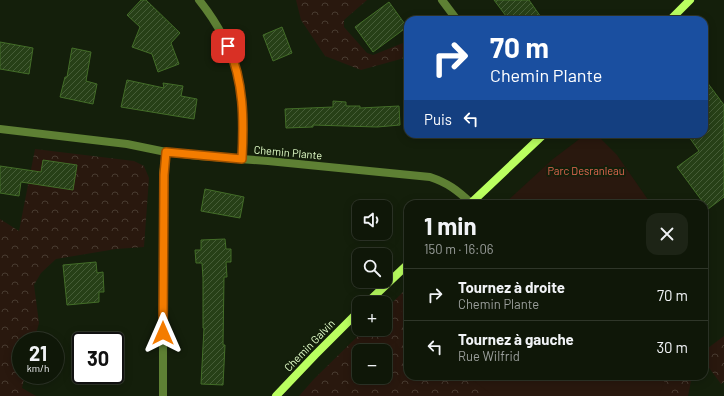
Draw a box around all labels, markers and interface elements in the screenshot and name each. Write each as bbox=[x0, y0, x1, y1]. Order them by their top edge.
pin bbox=[211, 29, 245, 63]
text: 70 m bbox=[490, 30, 549, 64]
icon: right bbox=[424, 32, 476, 84]
icon: arrive bbox=[217, 35, 239, 57]
text: Chemin Plante bbox=[490, 64, 602, 86]
icon: left bbox=[460, 108, 482, 130]
text: Puis bbox=[424, 110, 452, 128]
street label: Chemin Plante bbox=[253, 143, 323, 161]
park label: Parc Desranleau bbox=[547, 164, 625, 177]
map controls bbox=[352, 200, 392, 384]
button: sound bbox=[352, 200, 392, 240]
text: 1 min bbox=[424, 211, 477, 240]
button: close bbox=[646, 213, 688, 255]
text: 150 m · 16:06 bbox=[424, 241, 494, 257]
button: search bbox=[352, 248, 392, 288]
text: Tournez à droite bbox=[458, 278, 565, 296]
icon: right bbox=[424, 284, 446, 306]
text: 70 m bbox=[657, 286, 688, 304]
button: + bbox=[352, 296, 392, 336]
text: Chemin Plante bbox=[458, 296, 539, 312]
position arrow bbox=[142, 312, 184, 354]
street label: Chemin Galvin bbox=[281, 316, 337, 374]
text: Tournez à gauche bbox=[458, 330, 574, 348]
speed limit sign: 30 bbox=[72, 332, 124, 384]
icon: left bbox=[424, 336, 446, 358]
text: 30 m bbox=[656, 338, 688, 356]
text: 21 bbox=[29, 341, 47, 365]
button: − bbox=[352, 344, 392, 384]
text: Rue Wilfrid bbox=[458, 348, 520, 364]
text: km/h bbox=[27, 362, 49, 374]

